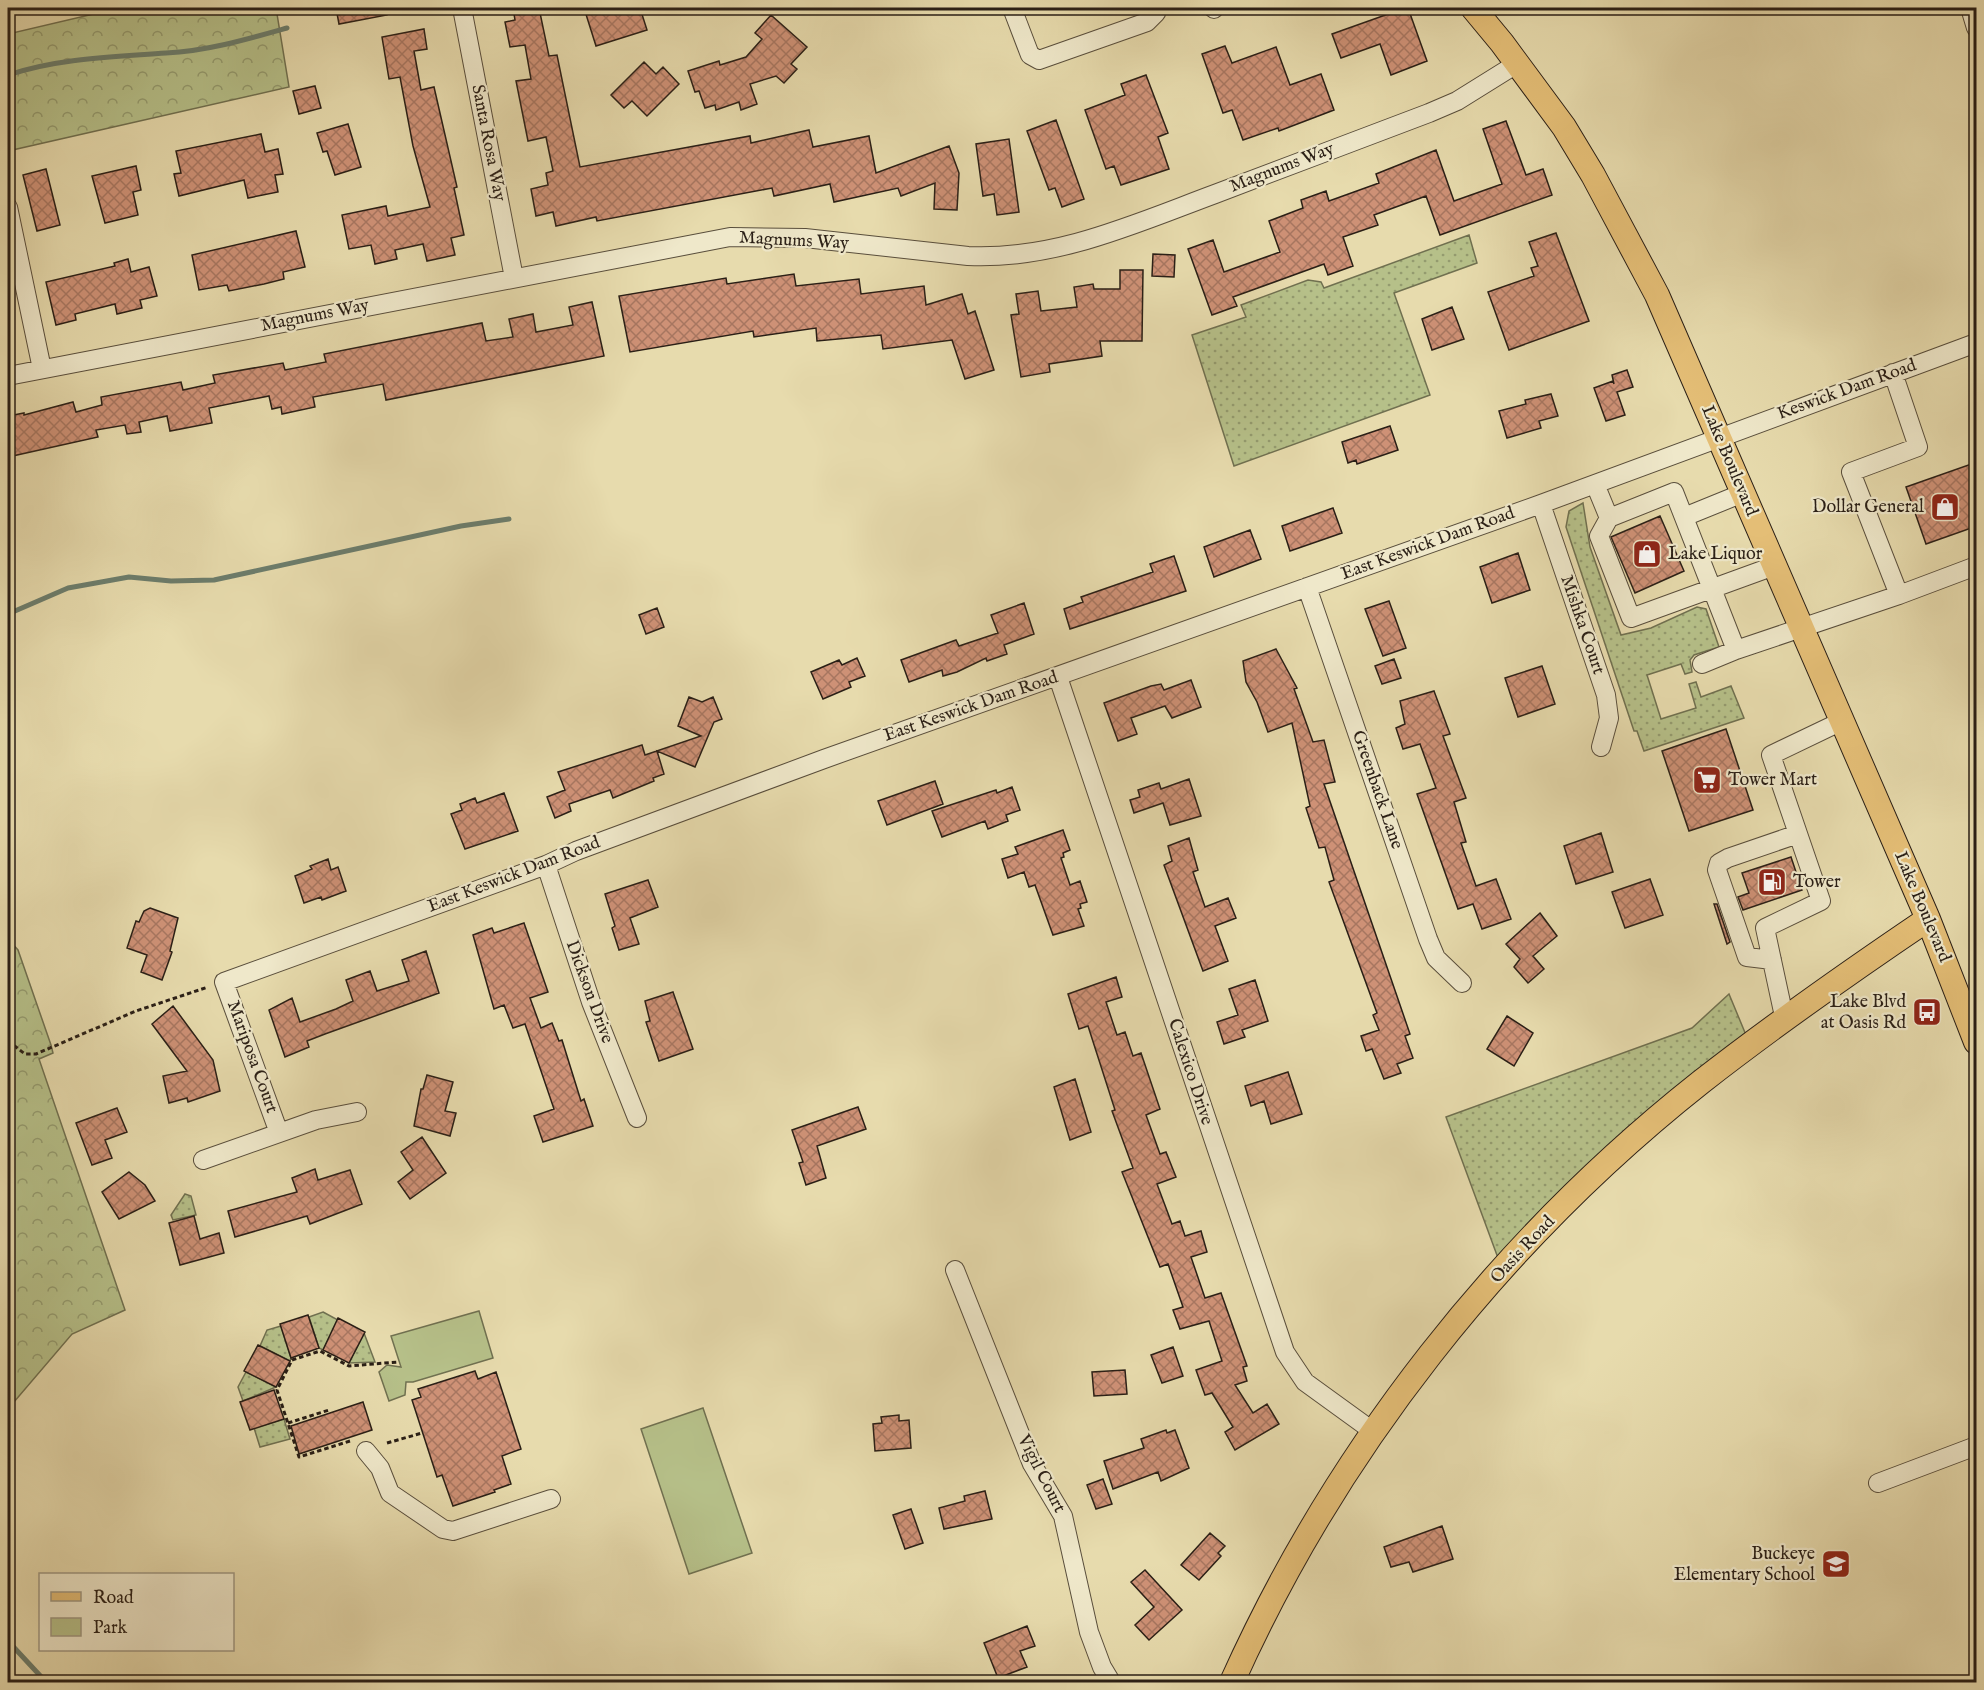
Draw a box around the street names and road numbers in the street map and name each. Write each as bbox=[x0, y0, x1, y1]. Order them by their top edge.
street label: Santa Rosa Way bbox=[465, 83, 511, 203]
street label: Magnums Way bbox=[1227, 138, 1338, 198]
street label: Magnums Way bbox=[739, 227, 850, 255]
street label: Magnums Way bbox=[259, 294, 371, 338]
street label: Keswick Dam Road bbox=[1774, 354, 1920, 426]
street label: Lake Boulevard bbox=[1695, 402, 1763, 520]
street label: East Keswick Dam Road bbox=[1338, 502, 1518, 586]
street label: Mishka Court bbox=[1554, 572, 1610, 678]
street label: East Keswick Dam Road bbox=[881, 666, 1062, 748]
street label: Greenback Lane bbox=[1346, 728, 1408, 852]
street label: East Keswick Dam Road bbox=[424, 831, 604, 919]
street label: Lake Boulevard bbox=[1888, 848, 1956, 966]
street label: Dickson Drive bbox=[560, 937, 618, 1047]
street label: Mariposa Court bbox=[221, 998, 283, 1116]
street label: Calexico Drive bbox=[1162, 1016, 1218, 1128]
street label: Oasis Road bbox=[1486, 1211, 1561, 1289]
street label: Vigil Court bbox=[1011, 1430, 1070, 1517]

